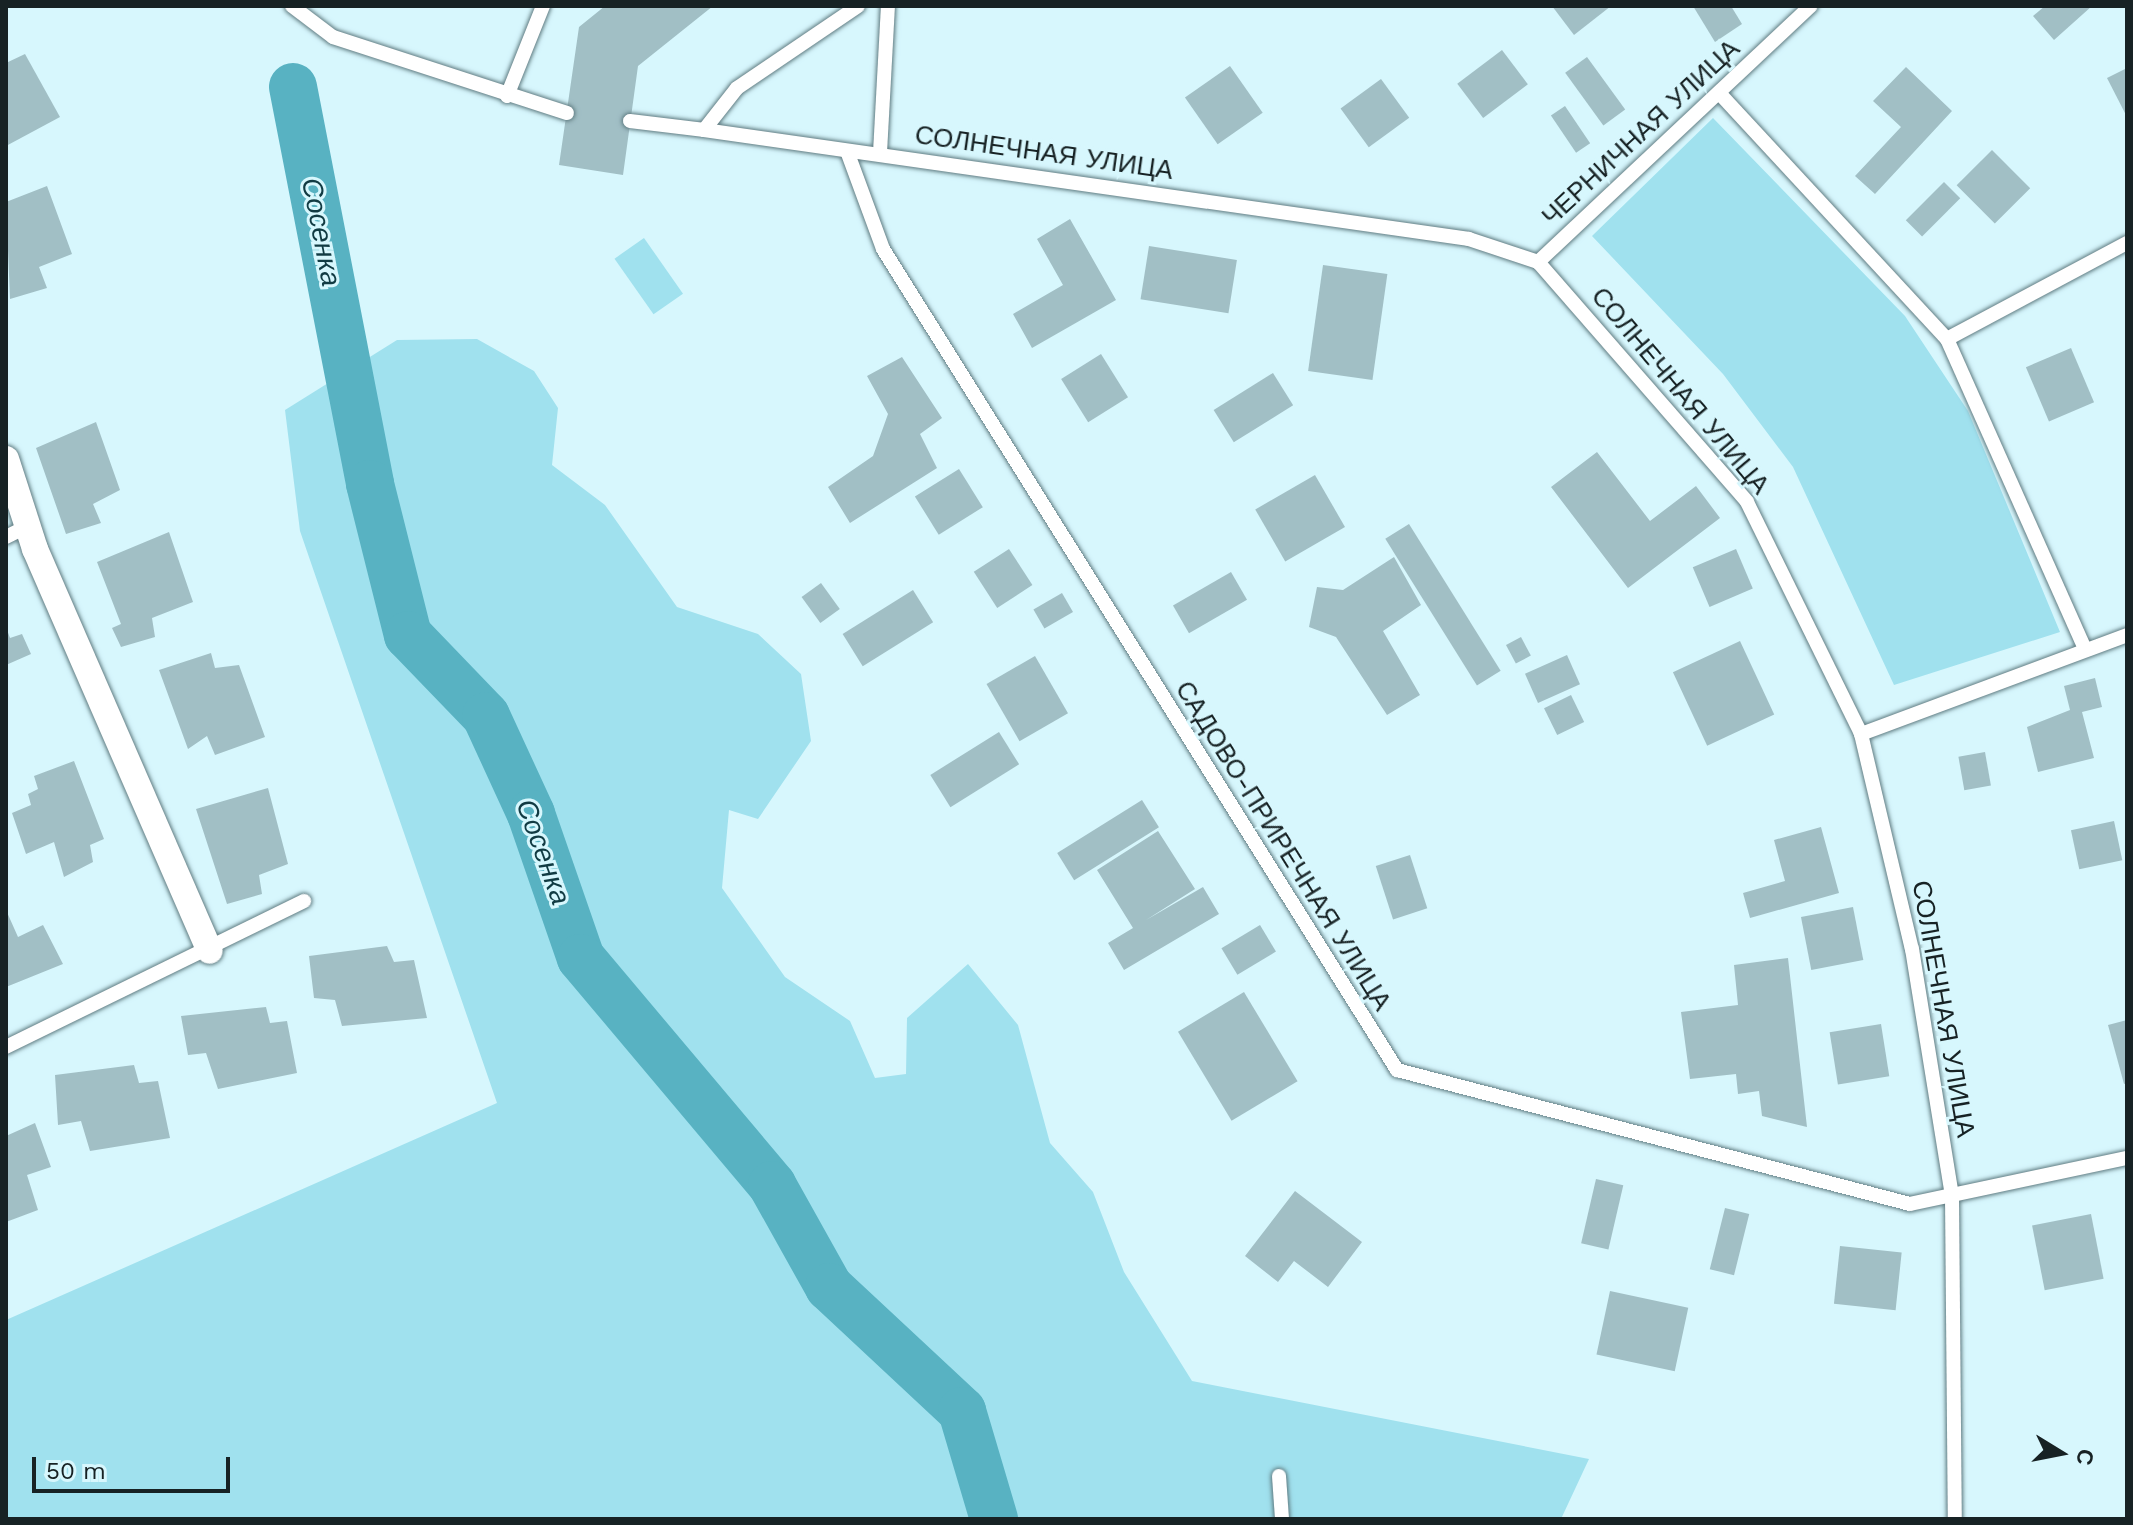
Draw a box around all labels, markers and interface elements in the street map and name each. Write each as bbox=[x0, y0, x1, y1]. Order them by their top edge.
street label: ЧЕРНИЧНАЯ УЛИЦА bbox=[1536, 33, 1746, 233]
street label: СОЛНЕЧНАЯ УЛИЦА bbox=[913, 119, 1175, 187]
water label: Сосенка bbox=[294, 175, 348, 289]
street label: СОЛНЕЧНАЯ УЛИЦА bbox=[1584, 281, 1776, 501]
street label: САДОВО-ПРИРЕЧНАЯ УЛИЦА bbox=[1168, 675, 1398, 1017]
water label: Сосенка bbox=[508, 795, 578, 909]
street label: СОЛНЕЧНАЯ УЛИЦА bbox=[1905, 878, 1981, 1140]
north arrow bbox=[2021, 1413, 2101, 1493]
scale bar bbox=[36, 1441, 234, 1491]
text: С bbox=[2071, 1447, 2099, 1467]
text: 50 m bbox=[46, 1457, 106, 1485]

